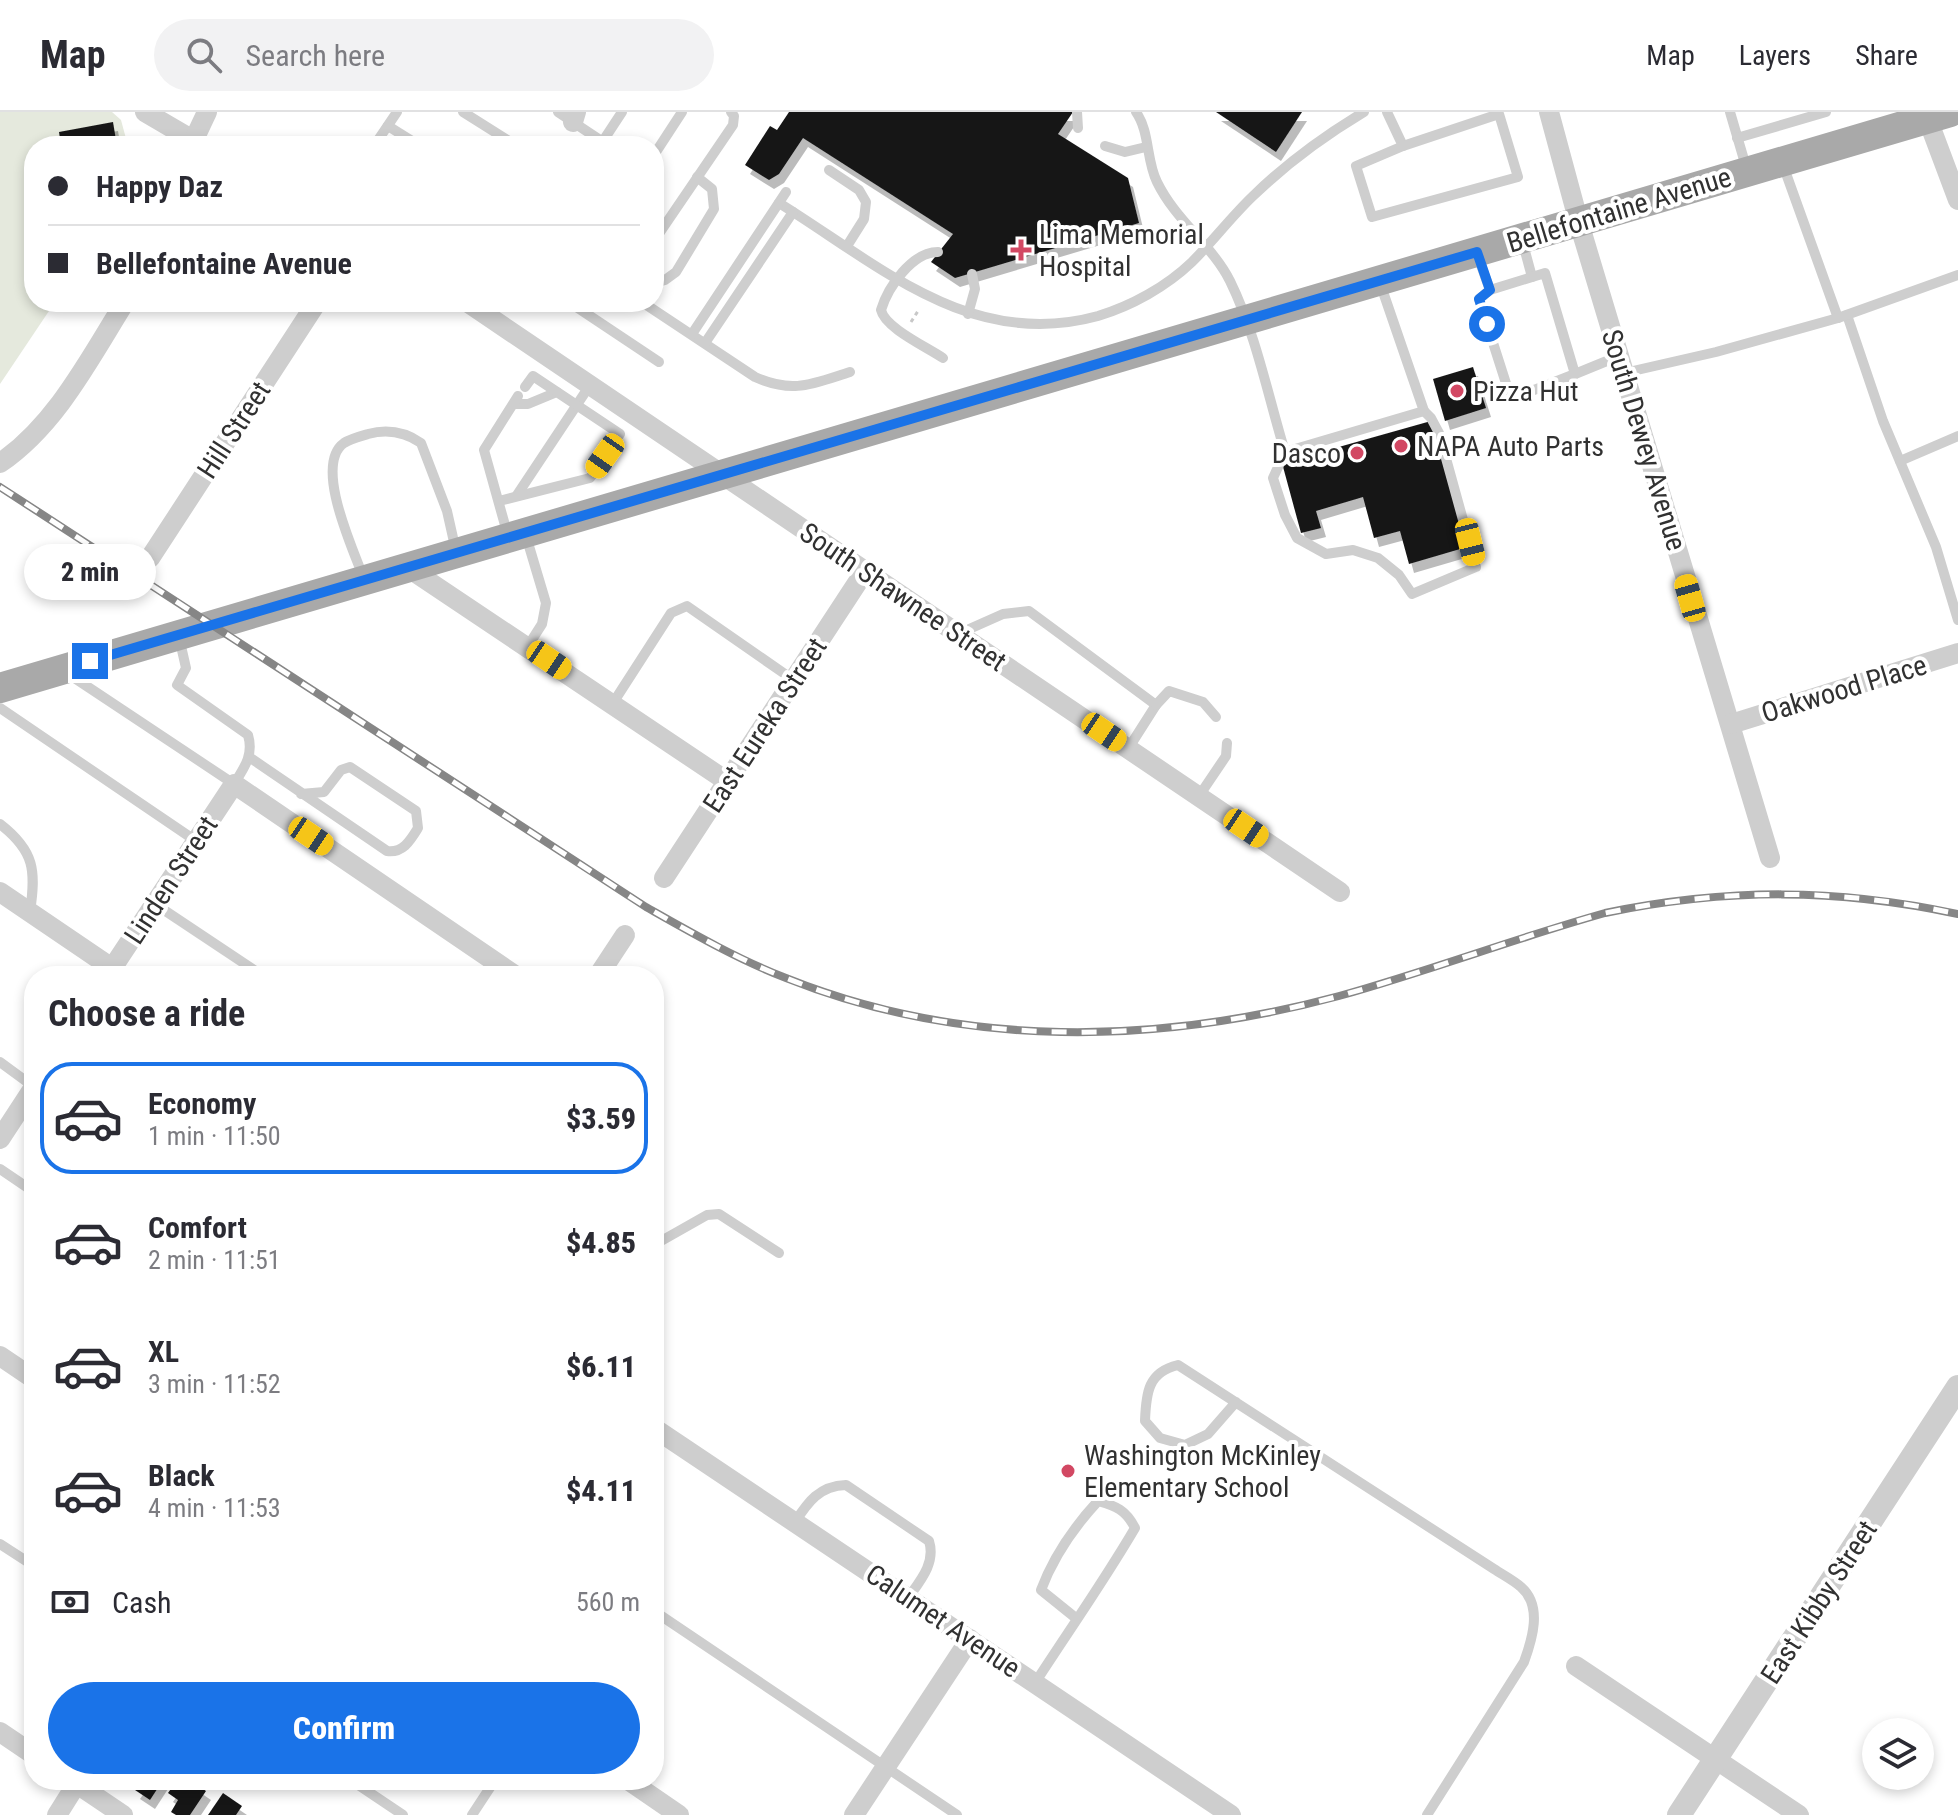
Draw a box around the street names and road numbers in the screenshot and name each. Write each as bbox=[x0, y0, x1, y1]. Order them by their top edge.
street label: Bellefontaine Avenue bbox=[1503, 160, 1735, 260]
street label: South Dewey Avenue bbox=[1595, 326, 1693, 554]
street label: Hill Street bbox=[191, 375, 277, 485]
street label: South Shawnee Street bbox=[794, 516, 1012, 678]
street label: East Eureka Street bbox=[696, 632, 834, 818]
street label: Oakwood Place bbox=[1757, 648, 1931, 730]
street label: Linden Street bbox=[117, 810, 225, 950]
street label: East Kibby Street bbox=[1754, 1514, 1884, 1690]
street label: Calumet Avenue bbox=[860, 1557, 1026, 1685]

